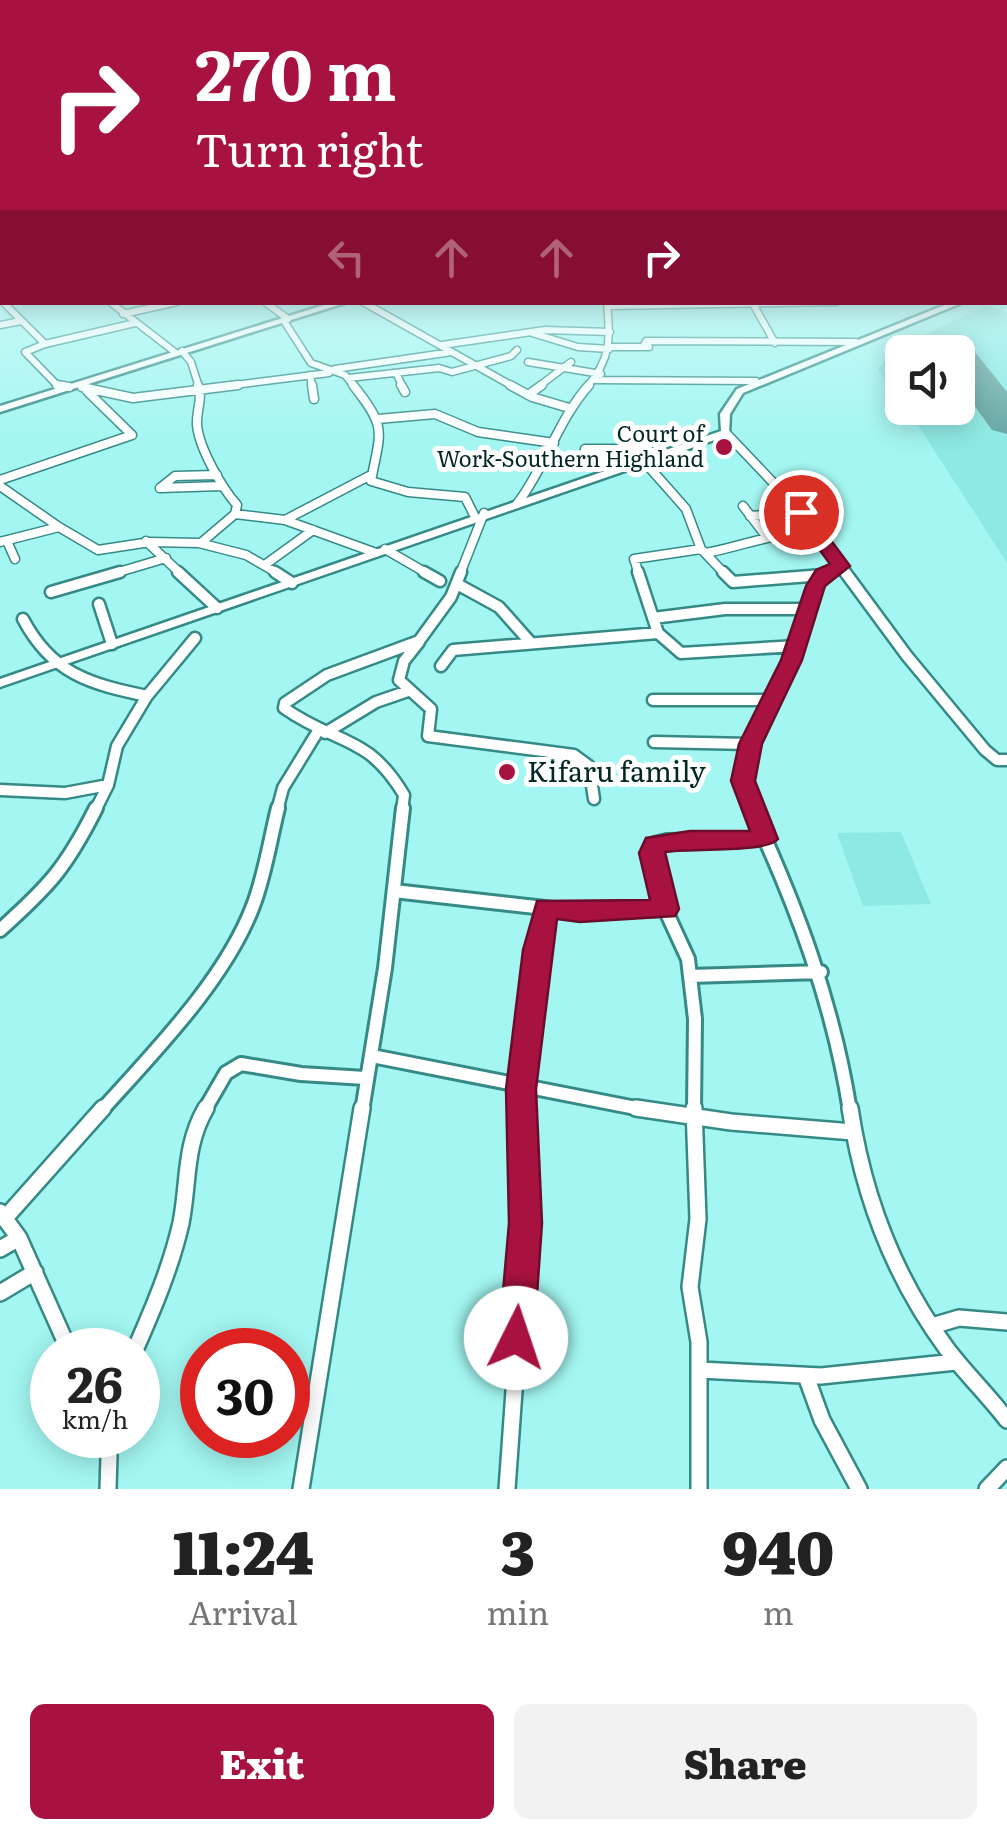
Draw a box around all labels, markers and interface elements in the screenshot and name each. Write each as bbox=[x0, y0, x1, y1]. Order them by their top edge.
text: 270 m bbox=[195, 19, 397, 123]
icon: right bbox=[30, 40, 160, 170]
text: Turn right bbox=[195, 114, 423, 181]
icon: left bbox=[319, 230, 374, 285]
icon: ahead bbox=[424, 230, 479, 285]
icon: ahead bbox=[529, 230, 584, 285]
icon: right bbox=[634, 230, 689, 285]
map controls bbox=[885, 335, 975, 425]
button: sound bbox=[885, 335, 975, 425]
place label: Court of Work-Southern Highland bbox=[437, 416, 705, 474]
marker: Court of Work-Southern Highland bbox=[713, 436, 735, 458]
pin bbox=[759, 470, 844, 555]
icon: arrive bbox=[774, 485, 829, 540]
place label: Kifaru family bbox=[527, 749, 707, 791]
marker: Kifaru family bbox=[496, 761, 518, 783]
position arrow bbox=[464, 1286, 568, 1390]
speed limit sign: 30 bbox=[180, 1328, 310, 1458]
text: 26 bbox=[67, 1344, 123, 1418]
text: km/h bbox=[62, 1400, 128, 1437]
text: 11:24 bbox=[173, 1504, 314, 1593]
text: 3 bbox=[501, 1504, 535, 1593]
text: 940 bbox=[722, 1504, 834, 1593]
text: Arrival bbox=[189, 1587, 298, 1635]
text: min bbox=[486, 1587, 549, 1635]
text: m bbox=[763, 1587, 794, 1635]
button: Exit bbox=[30, 1704, 494, 1819]
button: Share bbox=[514, 1704, 977, 1819]

